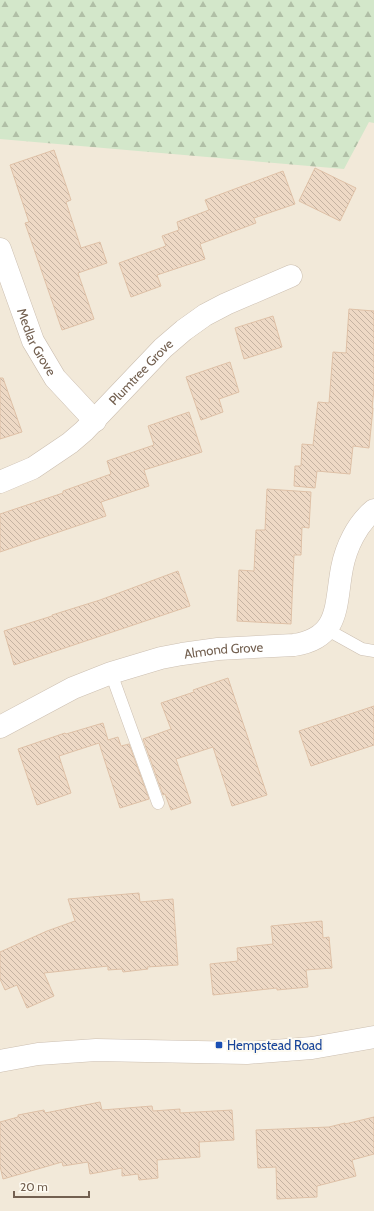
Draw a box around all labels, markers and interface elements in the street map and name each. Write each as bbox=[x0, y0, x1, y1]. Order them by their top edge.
street label: Medlar Grove bbox=[14, 306, 60, 379]
street label: Plumtree Grove bbox=[105, 335, 176, 408]
street label: Almond Grove bbox=[183, 639, 264, 662]
place label: Hempstead Road bbox=[227, 1037, 322, 1053]
marker: Hempstead Road bbox=[214, 1040, 224, 1050]
scale bar bbox=[14, 1173, 89, 1199]
text: 20 m bbox=[20, 1179, 48, 1194]

